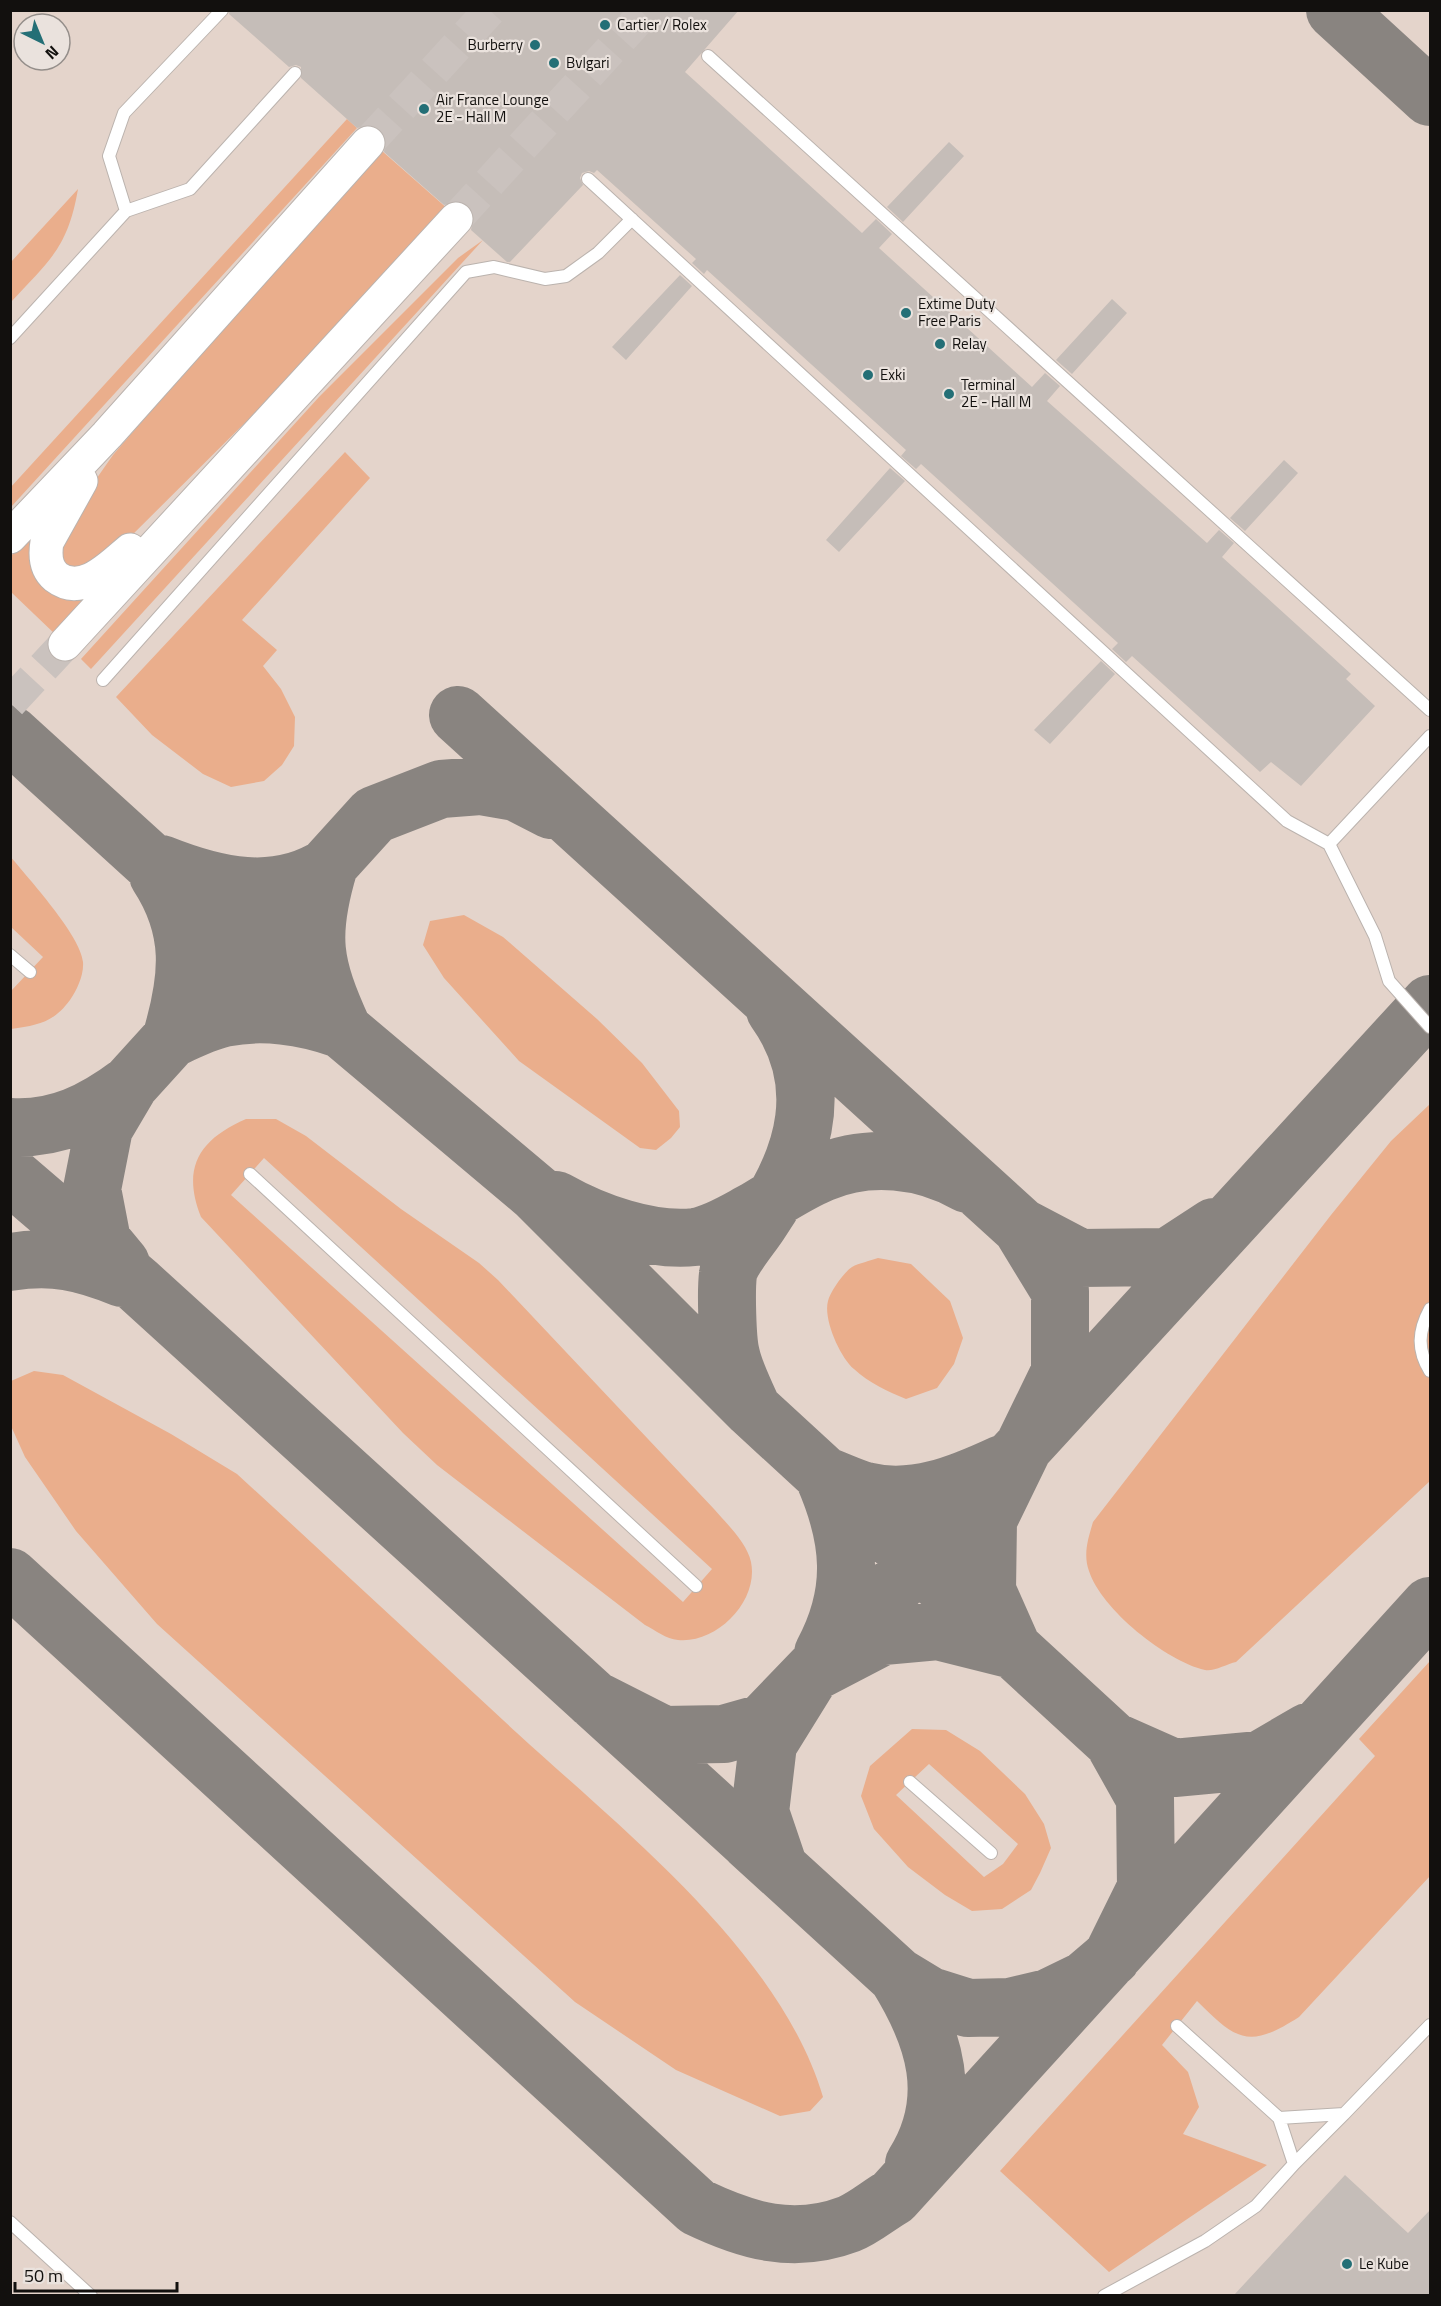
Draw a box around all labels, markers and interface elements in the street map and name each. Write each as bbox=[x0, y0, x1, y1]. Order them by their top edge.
north arrow bbox=[12, 12, 72, 72]
place label: Cartier / Rolex bbox=[617, 13, 707, 36]
marker: Cartier / Rolex bbox=[598, 18, 612, 32]
place label: Burberry bbox=[468, 33, 523, 56]
marker: Burberry bbox=[528, 38, 542, 52]
text: N bbox=[40, 40, 64, 66]
place label: Bvlgari bbox=[566, 51, 610, 74]
marker: Bvlgari bbox=[547, 56, 561, 70]
place label: Air France Lounge 2E - Hall M bbox=[436, 88, 549, 128]
marker: Air France Lounge 2E - Hall M bbox=[417, 102, 431, 116]
place label: Extime Duty Free Paris bbox=[918, 292, 995, 332]
marker: Extime Duty Free Paris bbox=[899, 306, 913, 320]
place label: Relay bbox=[952, 332, 987, 355]
marker: Relay bbox=[933, 337, 947, 351]
place label: Exki bbox=[880, 363, 906, 386]
marker: Exki bbox=[861, 368, 875, 382]
place label: Terminal 2E - Hall M bbox=[961, 373, 1031, 413]
marker: Terminal 2E - Hall M bbox=[942, 387, 956, 401]
place label: Le Kube bbox=[1359, 2252, 1409, 2275]
scale bar bbox=[15, 2255, 177, 2293]
marker: Le Kube bbox=[1340, 2257, 1354, 2271]
text: 50 m bbox=[24, 2262, 63, 2289]

